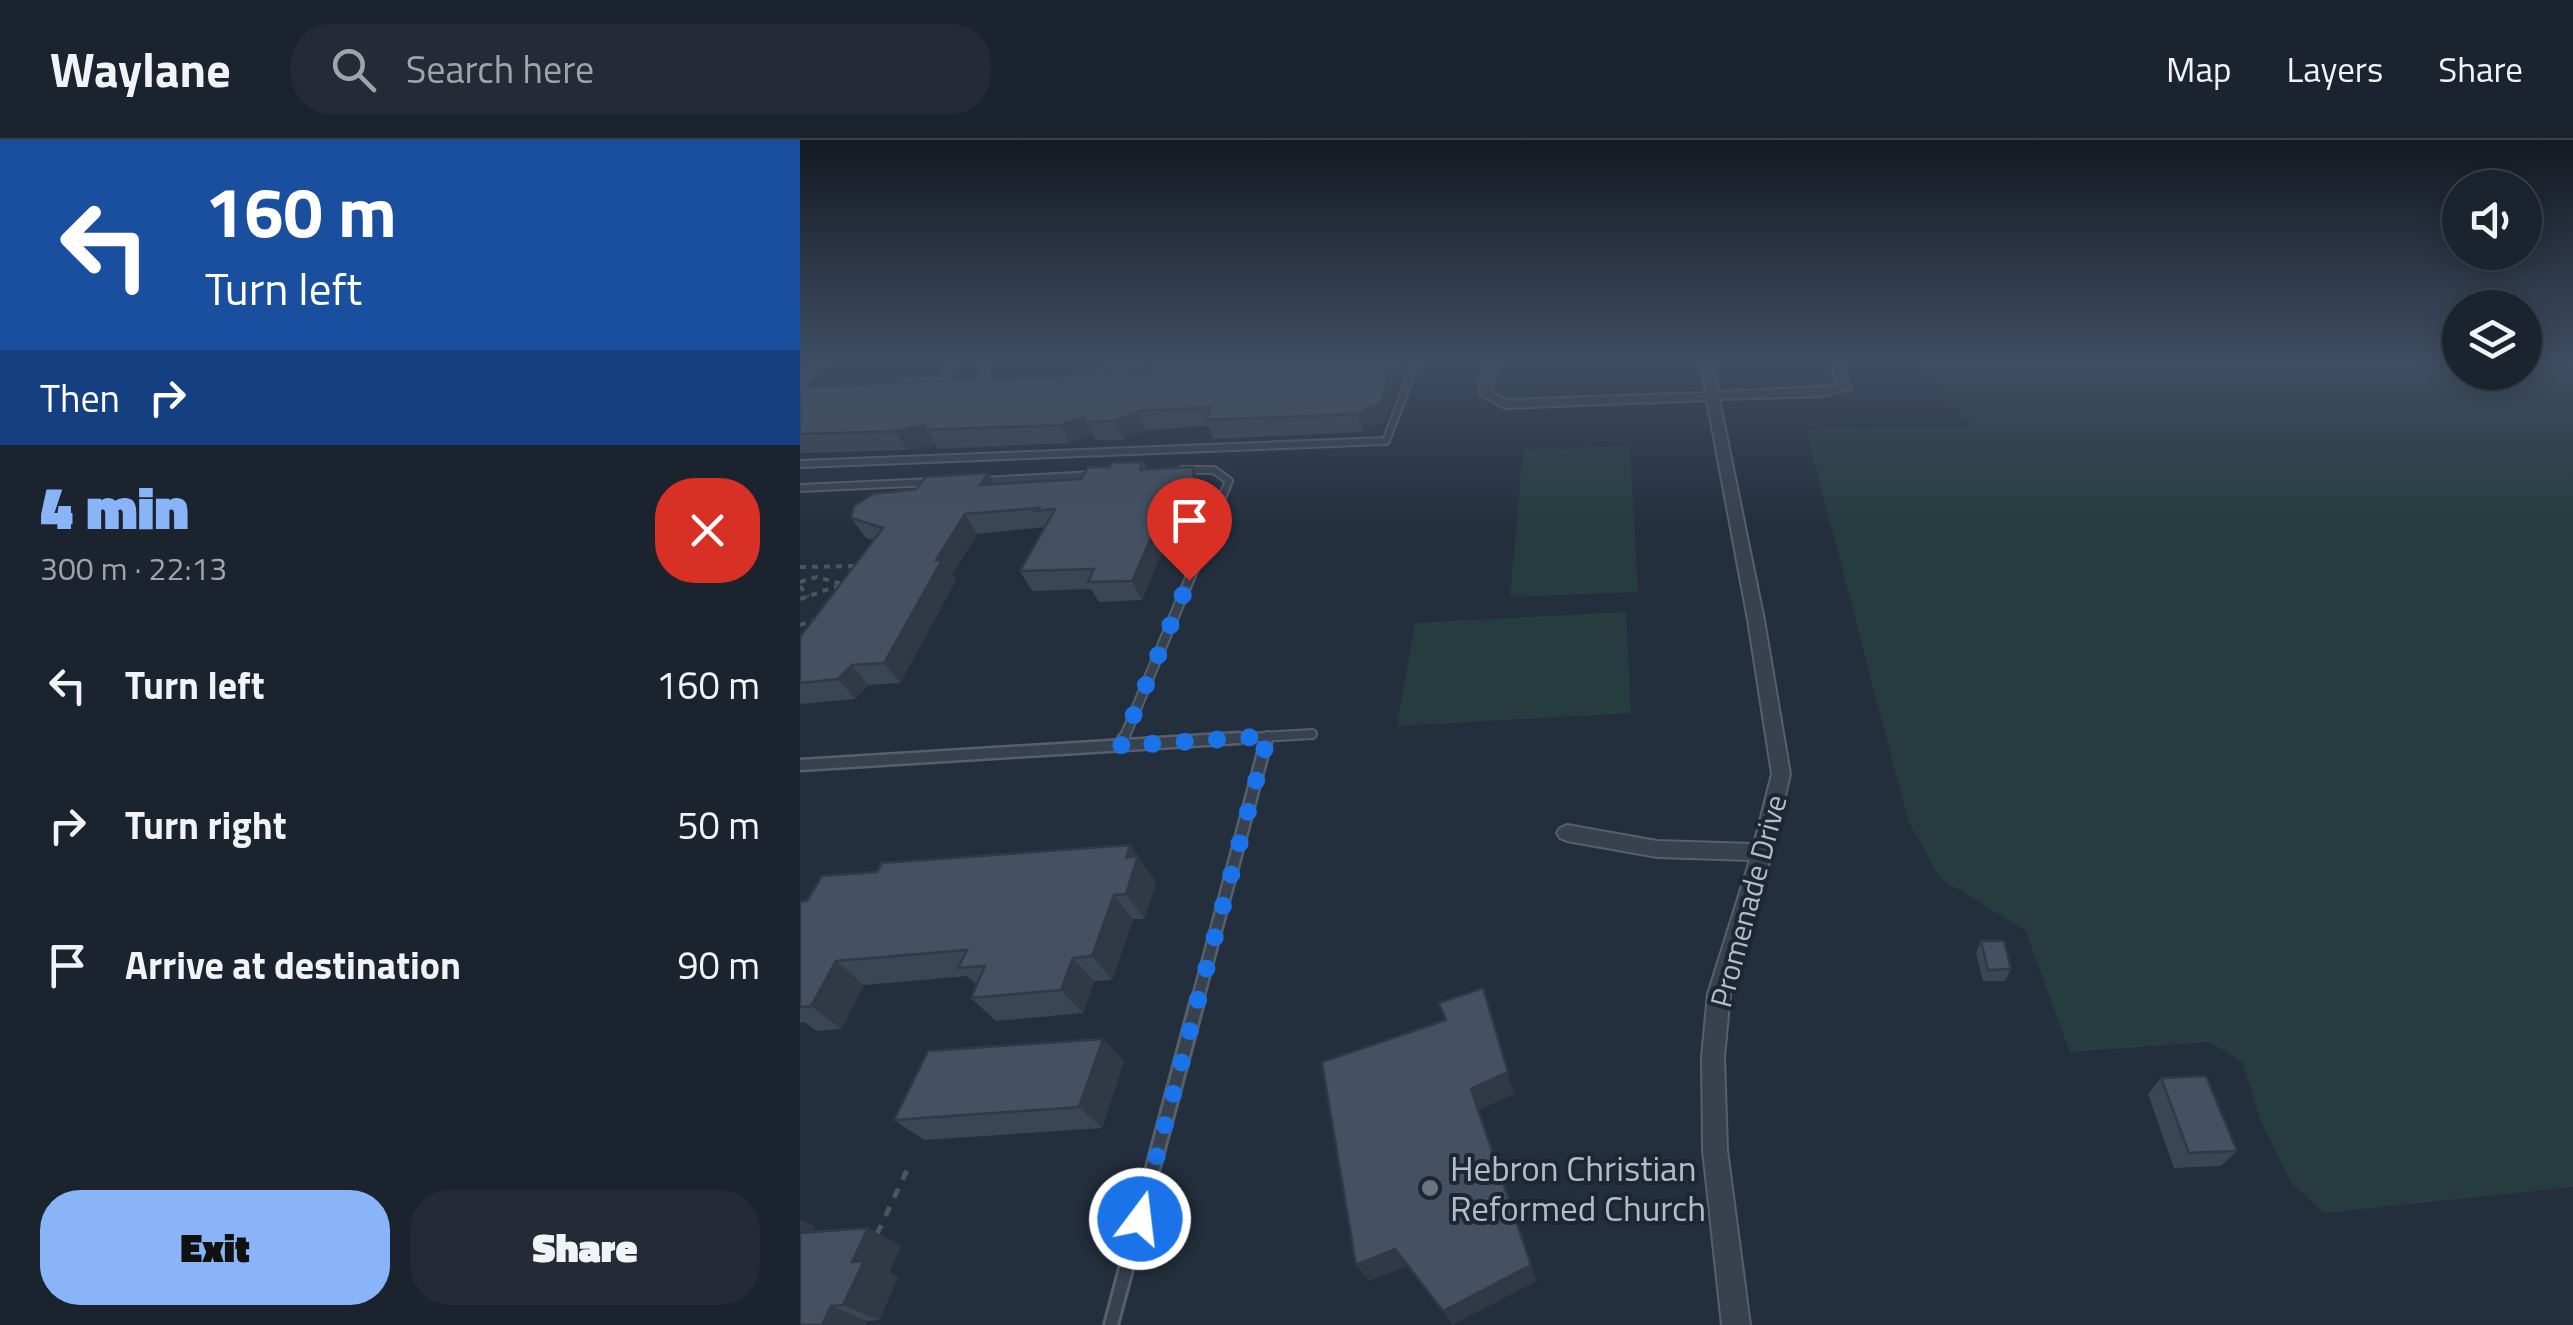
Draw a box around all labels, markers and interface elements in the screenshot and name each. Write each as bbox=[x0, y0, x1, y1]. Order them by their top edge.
search box bbox=[291, 24, 991, 114]
text: Waylane bbox=[50, 33, 231, 106]
text: Search here bbox=[406, 40, 594, 98]
icon: search bbox=[326, 42, 381, 97]
text: Map bbox=[2166, 42, 2231, 96]
text: Layers bbox=[2286, 42, 2383, 96]
text: Share bbox=[2438, 42, 2523, 96]
text: 160 m bbox=[205, 158, 397, 264]
map controls bbox=[2442, 170, 2542, 390]
button: sound bbox=[2442, 170, 2542, 270]
icon: left bbox=[40, 180, 170, 310]
text: Turn left bbox=[205, 254, 362, 322]
button: layers bbox=[2442, 290, 2542, 390]
text: Then bbox=[40, 369, 120, 427]
icon: right bbox=[140, 370, 195, 425]
text: 4 min bbox=[40, 461, 189, 552]
button: close bbox=[655, 478, 760, 583]
pin bbox=[1147, 478, 1232, 581]
icon: arrive bbox=[1162, 493, 1217, 548]
text: 300 m · 22:13 bbox=[40, 544, 227, 592]
text: Turn left bbox=[125, 656, 265, 714]
text: 160 m bbox=[656, 656, 760, 714]
icon: left bbox=[40, 658, 95, 713]
street label: Promenade Drive bbox=[1698, 790, 1798, 1012]
text: Turn right bbox=[125, 796, 287, 854]
text: 50 m bbox=[677, 796, 760, 854]
icon: right bbox=[40, 798, 95, 853]
text: Arrive at destination bbox=[125, 936, 461, 994]
text: 90 m bbox=[677, 936, 760, 994]
icon: arrive bbox=[40, 938, 95, 993]
place label: Hebron Christian Reformed Church bbox=[1450, 1141, 1706, 1235]
position arrow bbox=[1088, 1167, 1192, 1271]
marker: Hebron Christian Reformed Church bbox=[1419, 1177, 1441, 1199]
button: Exit bbox=[40, 1190, 390, 1305]
button: Share bbox=[410, 1190, 760, 1305]

